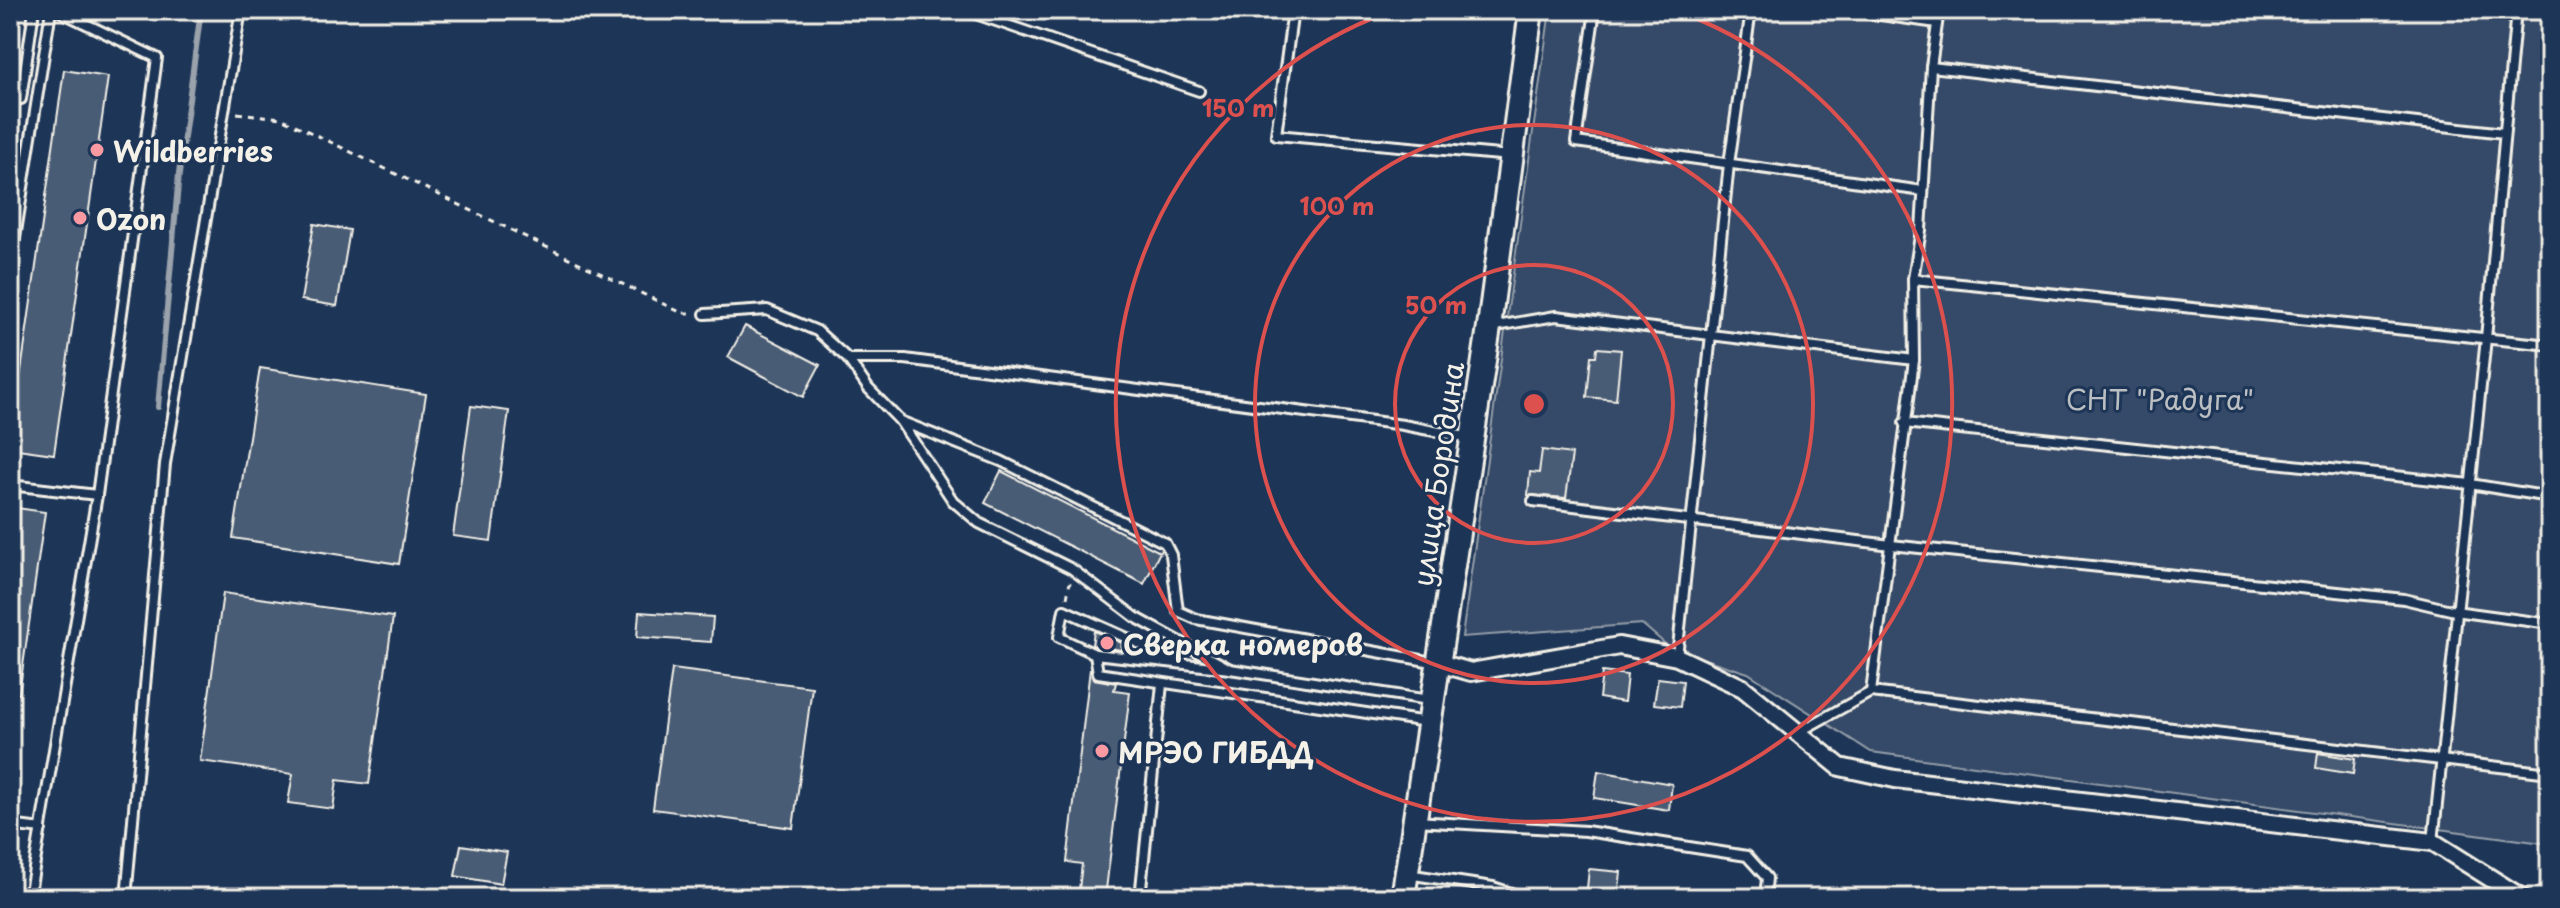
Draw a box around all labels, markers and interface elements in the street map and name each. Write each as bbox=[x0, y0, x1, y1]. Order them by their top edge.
text: 150 m bbox=[1202, 89, 1274, 125]
place label: Wildberries bbox=[113, 129, 273, 172]
marker: Wildberries bbox=[88, 141, 106, 159]
text: 100 m bbox=[1300, 187, 1374, 223]
place label: Ozon bbox=[96, 197, 166, 240]
marker: Ozon bbox=[71, 209, 89, 227]
text: 50 m bbox=[1405, 286, 1467, 322]
street label: улица Бородина bbox=[1400, 359, 1474, 589]
park label: СНТ "Радуга" bbox=[2066, 377, 2254, 420]
centre of rings bbox=[1520, 390, 1548, 418]
place label: Сверка номеров bbox=[1123, 622, 1363, 665]
marker: Сверка номеров bbox=[1098, 634, 1116, 652]
place label: МРЭО ГИБДД bbox=[1118, 730, 1314, 773]
marker: МРЭО ГИБДД bbox=[1093, 742, 1111, 760]

